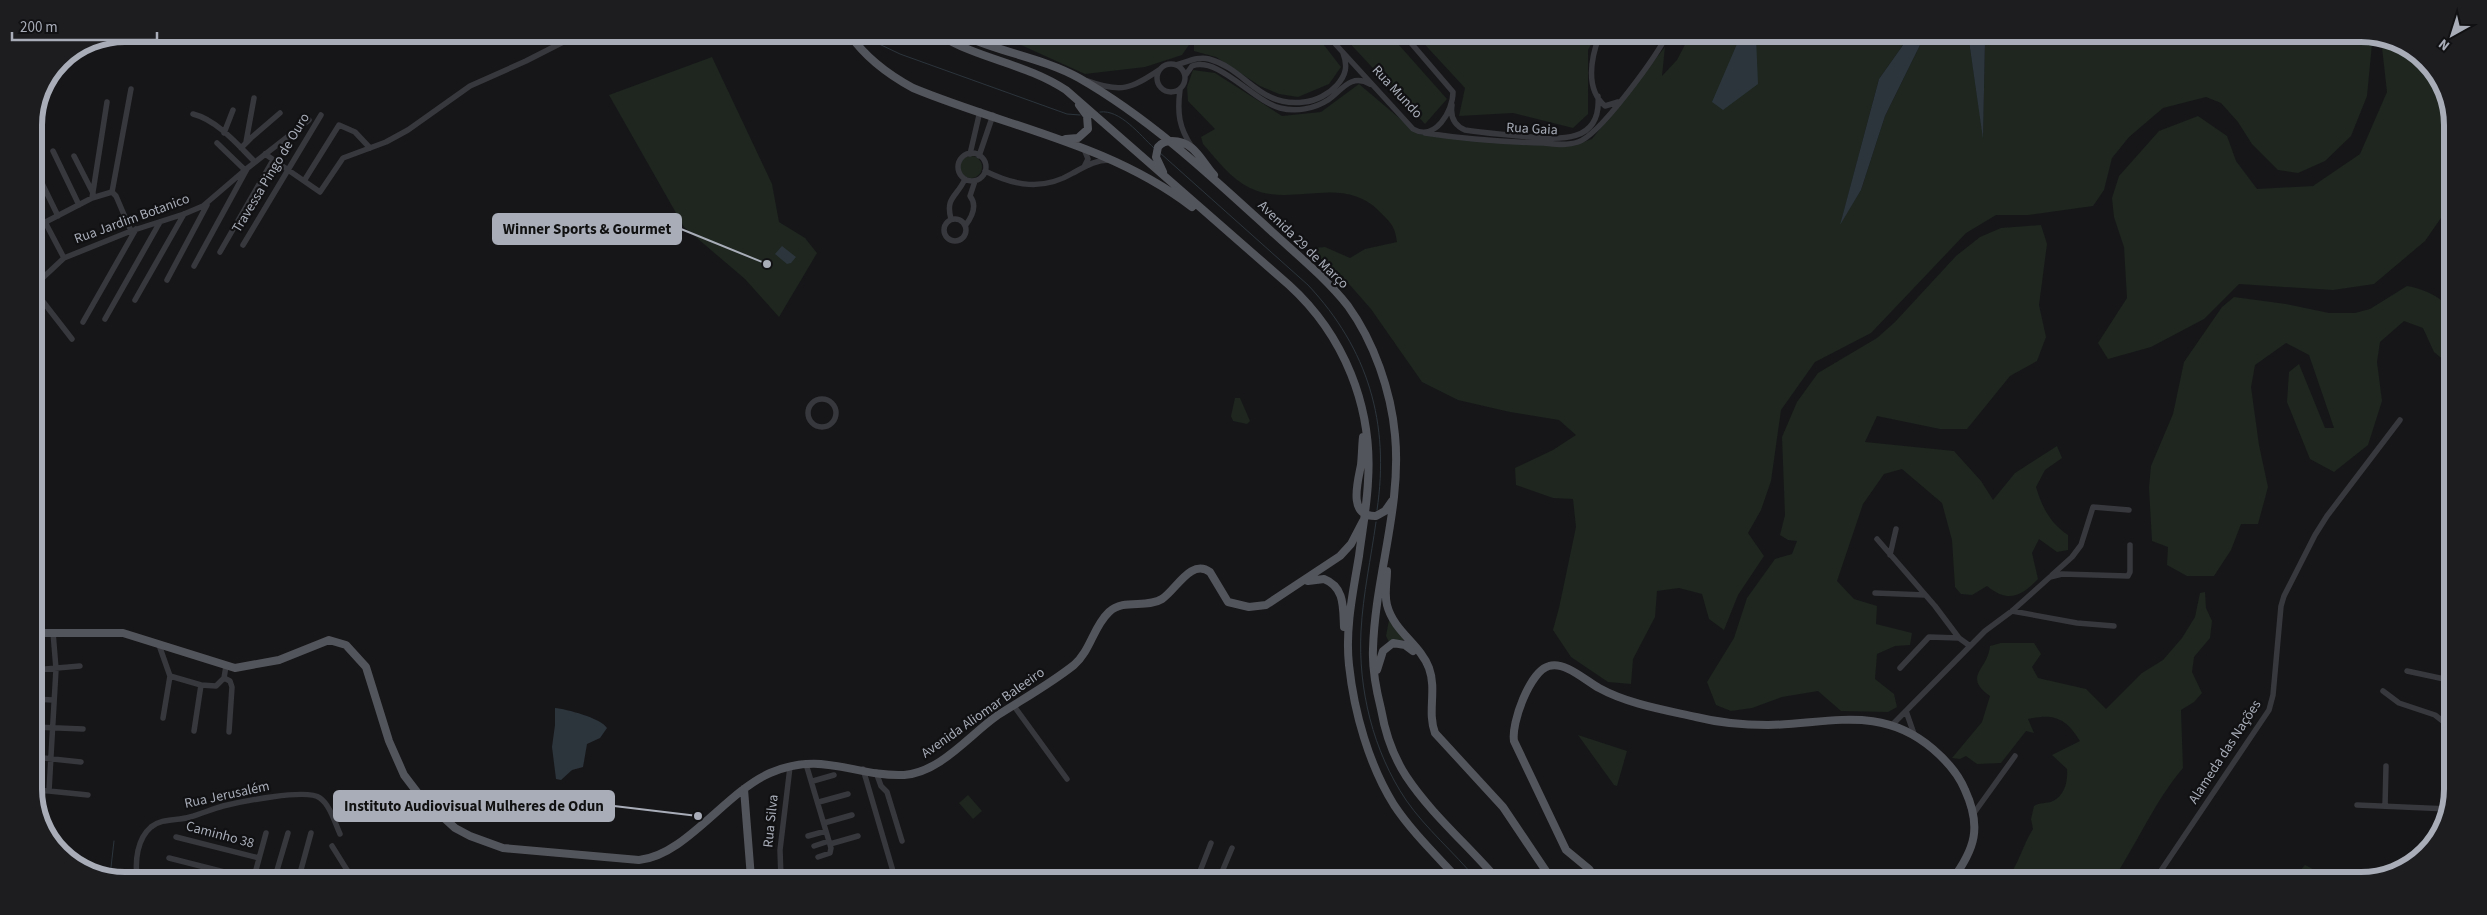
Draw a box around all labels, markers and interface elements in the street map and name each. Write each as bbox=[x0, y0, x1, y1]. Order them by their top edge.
scale bar bbox=[12, 10, 158, 42]
north arrow bbox=[2427, 10, 2477, 60]
text: 200 m bbox=[20, 17, 58, 38]
text: N bbox=[2435, 34, 2454, 55]
street label: Rua Mundo bbox=[1367, 61, 1427, 123]
street label: Travessa Pingo de Ouro bbox=[227, 109, 315, 237]
street label: Rua Gaia bbox=[1506, 118, 1558, 140]
street label: Rua Jardim Botanico bbox=[72, 189, 192, 249]
street label: Avenida 29 de Março bbox=[1253, 196, 1353, 294]
callout: Winner Sports & Gourmet bbox=[493, 214, 681, 244]
text: Winner Sports & Gourmet bbox=[503, 219, 671, 240]
street label: Avenida Aliomar Baleeiro bbox=[917, 663, 1049, 763]
street label: Alameda das Nações bbox=[2184, 696, 2266, 808]
street label: Rua Jerusalém bbox=[183, 776, 271, 814]
callout: Instituto Audiovisual Mulheres de Odun bbox=[334, 791, 614, 821]
street label: Rua Silva bbox=[758, 793, 784, 849]
text: Instituto Audiovisual Mulheres de Odun bbox=[344, 796, 604, 817]
street label: Caminho 38 bbox=[184, 816, 256, 854]

